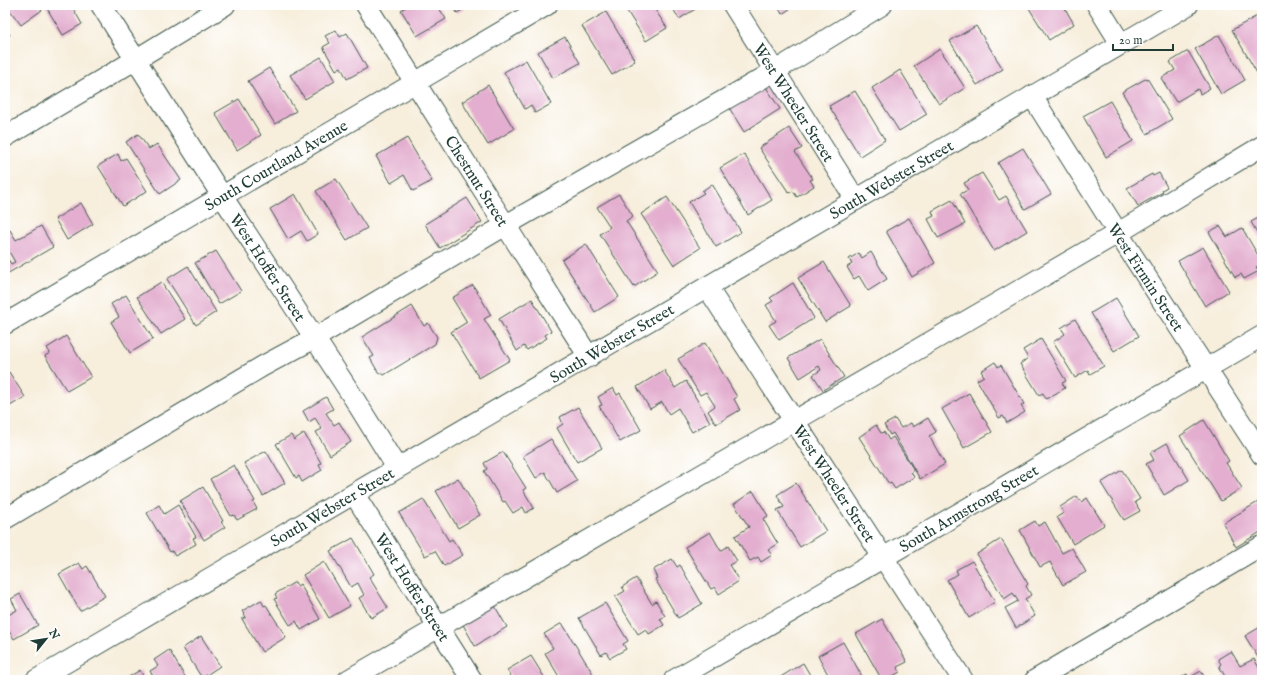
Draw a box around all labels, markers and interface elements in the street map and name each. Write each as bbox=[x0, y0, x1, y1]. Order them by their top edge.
scale bar bbox=[1113, 26, 1173, 52]
text: 20 m bbox=[1119, 33, 1142, 48]
street label: West Wheeler Street bbox=[748, 40, 838, 167]
street label: South Courtland Avenue bbox=[201, 116, 352, 216]
street label: Chestnut Street bbox=[439, 133, 512, 231]
street label: South Webster Street bbox=[826, 136, 958, 225]
street label: West Hoffer Street bbox=[224, 211, 309, 326]
street label: West Firmin Street bbox=[1102, 220, 1187, 336]
street label: South Webster Street bbox=[547, 300, 679, 389]
street label: West Wheeler Street bbox=[787, 422, 879, 547]
street label: South Armstrong Street bbox=[896, 461, 1043, 558]
street label: South Webster Street bbox=[267, 464, 399, 552]
street label: West Hoffer Street bbox=[369, 530, 453, 646]
north arrow bbox=[26, 619, 66, 659]
text: N bbox=[45, 626, 62, 643]

